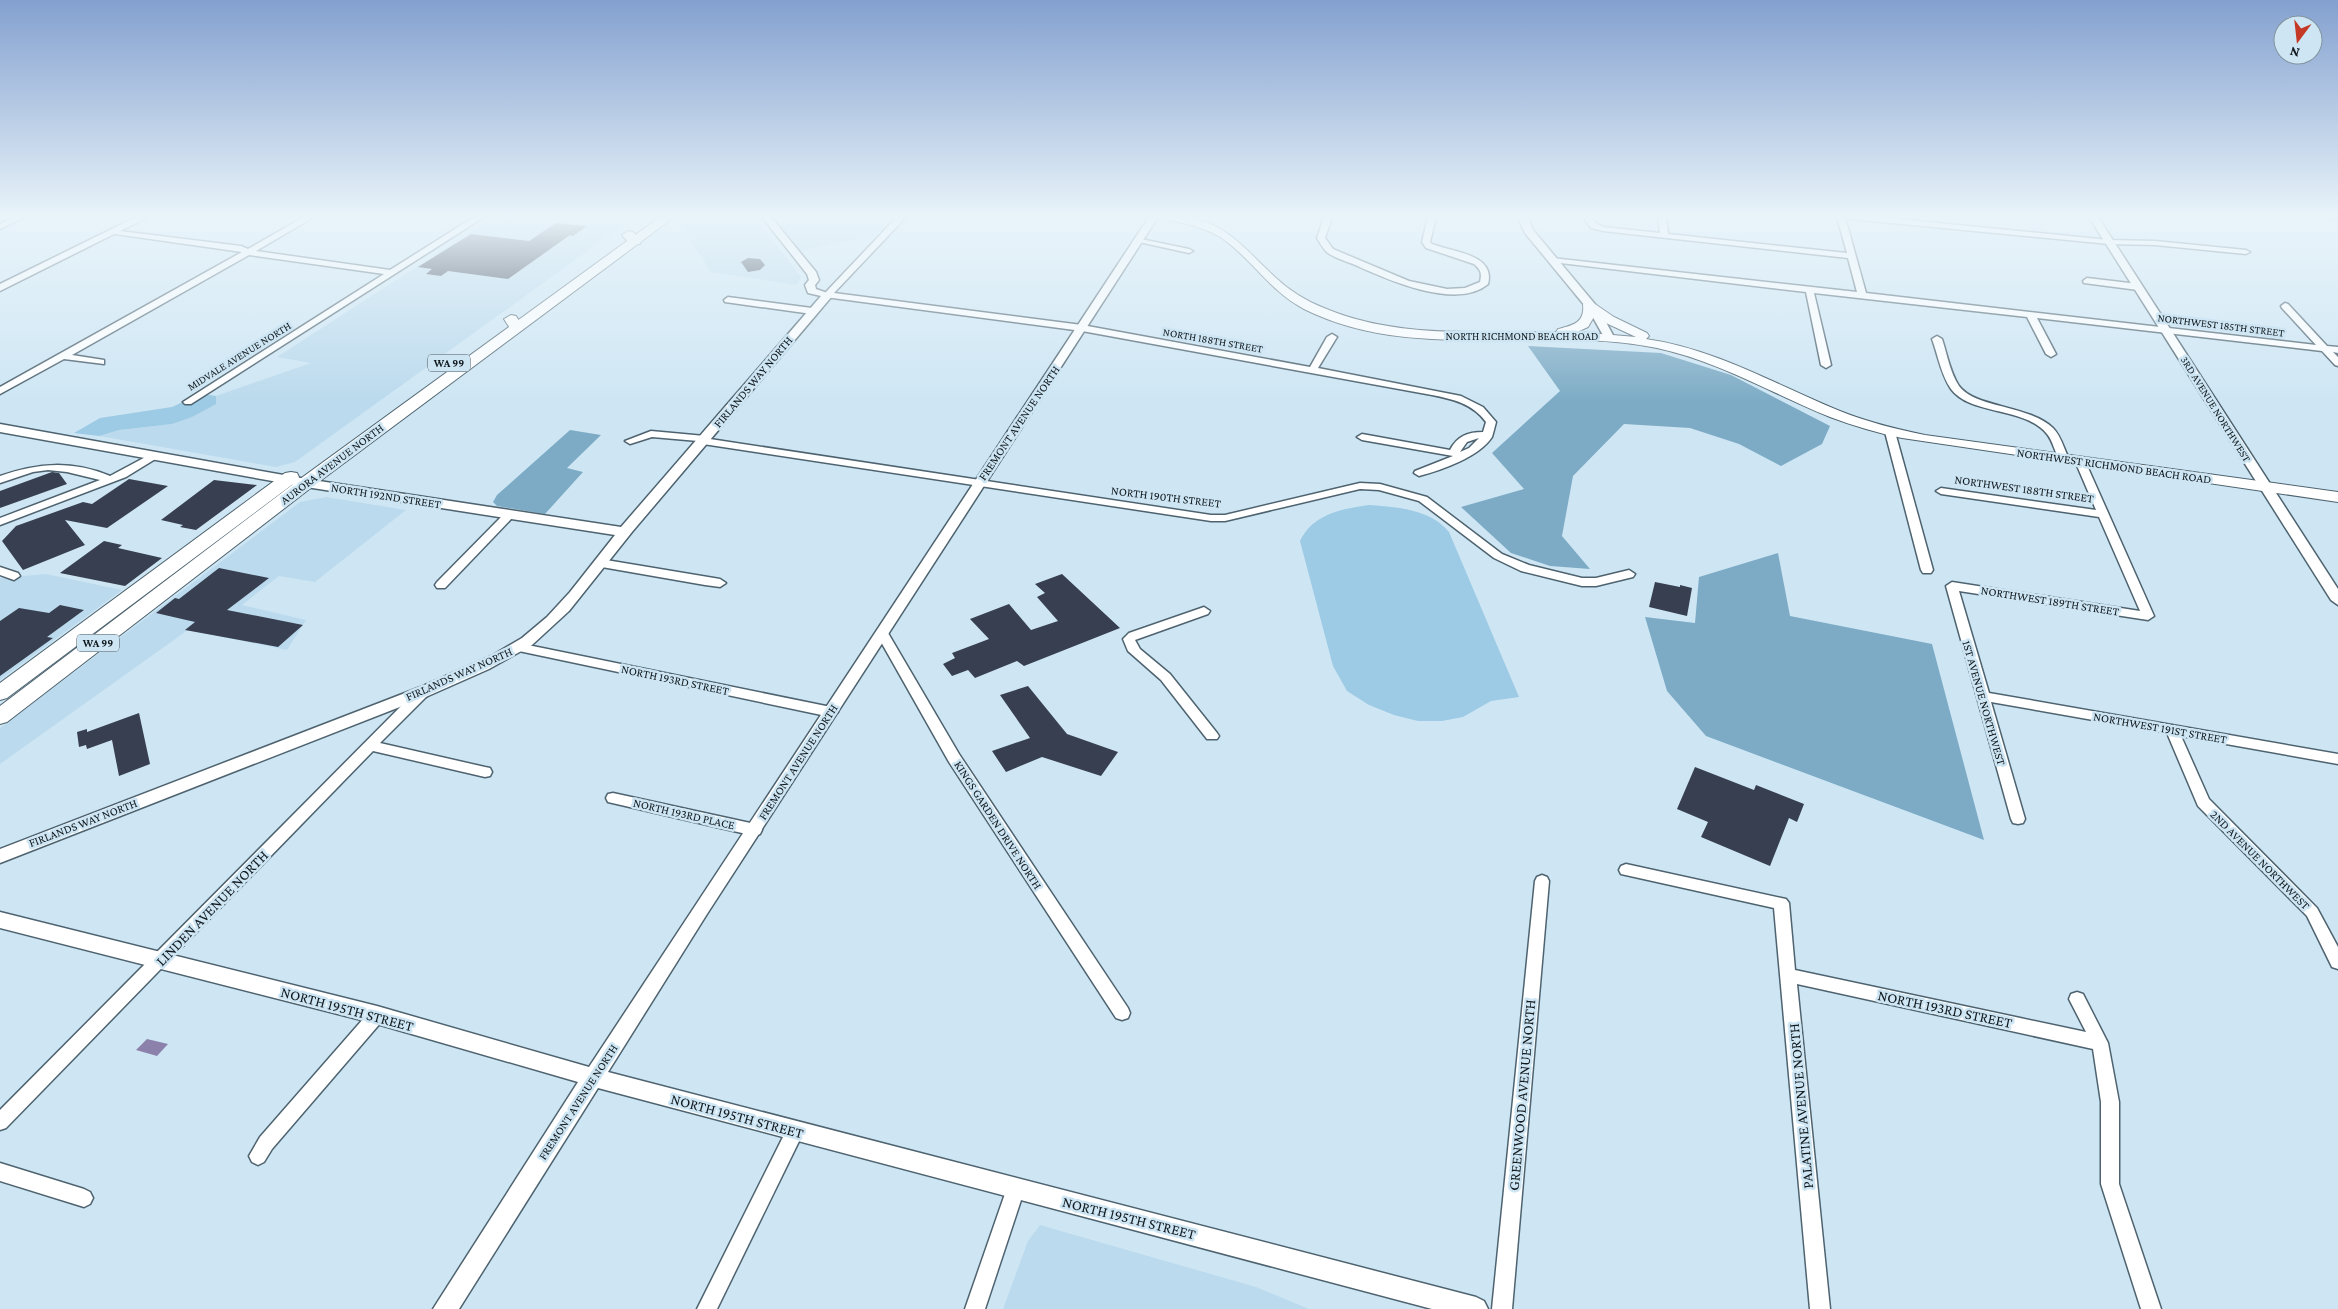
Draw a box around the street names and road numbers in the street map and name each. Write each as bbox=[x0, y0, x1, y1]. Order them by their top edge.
street label: NORTHWEST 185TH STREET bbox=[2157, 311, 2285, 339]
street label: MIDVALE AVENUE NORTH bbox=[185, 319, 293, 393]
street label: NORTH 188TH STREET bbox=[1162, 325, 1264, 355]
street label: NORTH RICHMOND BEACH ROAD bbox=[1446, 330, 1598, 342]
street label: FIRLANDS WAY NORTH bbox=[711, 333, 795, 431]
road number: WA 99 bbox=[428, 354, 470, 372]
street label: 3RD AVENUE NORTHWEST bbox=[2179, 354, 2253, 464]
street label: FREMONT AVENUE NORTH bbox=[975, 363, 1063, 483]
street label: AURORA AVENUE NORTH bbox=[278, 421, 386, 507]
street label: NORTHWEST RICHMOND BEACH ROAD bbox=[2016, 445, 2212, 487]
street label: NORTHWEST 188TH STREET bbox=[1954, 472, 2095, 506]
street label: NORTH 192ND STREET bbox=[330, 480, 442, 512]
street label: NORTH 190TH STREET bbox=[1110, 483, 1222, 511]
street label: NORTHWEST 189TH STREET bbox=[1980, 583, 2121, 619]
road number: WA 99 bbox=[77, 634, 119, 651]
street label: 1ST AVENUE NORTHWEST bbox=[1959, 639, 2009, 767]
street label: FIRLANDS WAY NORTH bbox=[404, 644, 514, 704]
street label: NORTH 193RD STREET bbox=[620, 662, 731, 698]
street label: FREMONT AVENUE NORTH bbox=[755, 702, 841, 822]
street label: NORTHWEST 191ST STREET bbox=[2092, 709, 2228, 747]
street label: KINGS GARDEN DRIVE NORTH bbox=[951, 758, 1045, 892]
street label: FIRLANDS WAY NORTH bbox=[27, 796, 139, 850]
street label: NORTH 193RD PLACE bbox=[632, 796, 737, 833]
street label: 2ND AVENUE NORTHWEST bbox=[2207, 807, 2313, 913]
street label: LINDEN AVENUE NORTH bbox=[153, 847, 271, 969]
street label: NORTH 195TH STREET bbox=[279, 984, 415, 1034]
street label: NORTH 193RD STREET bbox=[1876, 987, 2014, 1031]
street label: GREENWOOD AVENUE NORTH bbox=[1506, 999, 1538, 1191]
street label: PALATINE AVENUE NORTH bbox=[1786, 1022, 1816, 1189]
street label: FREMONT AVENUE NORTH bbox=[535, 1042, 621, 1162]
street label: NORTH 195TH STREET bbox=[669, 1091, 805, 1141]
street label: NORTH 195TH STREET bbox=[1061, 1194, 1197, 1242]

